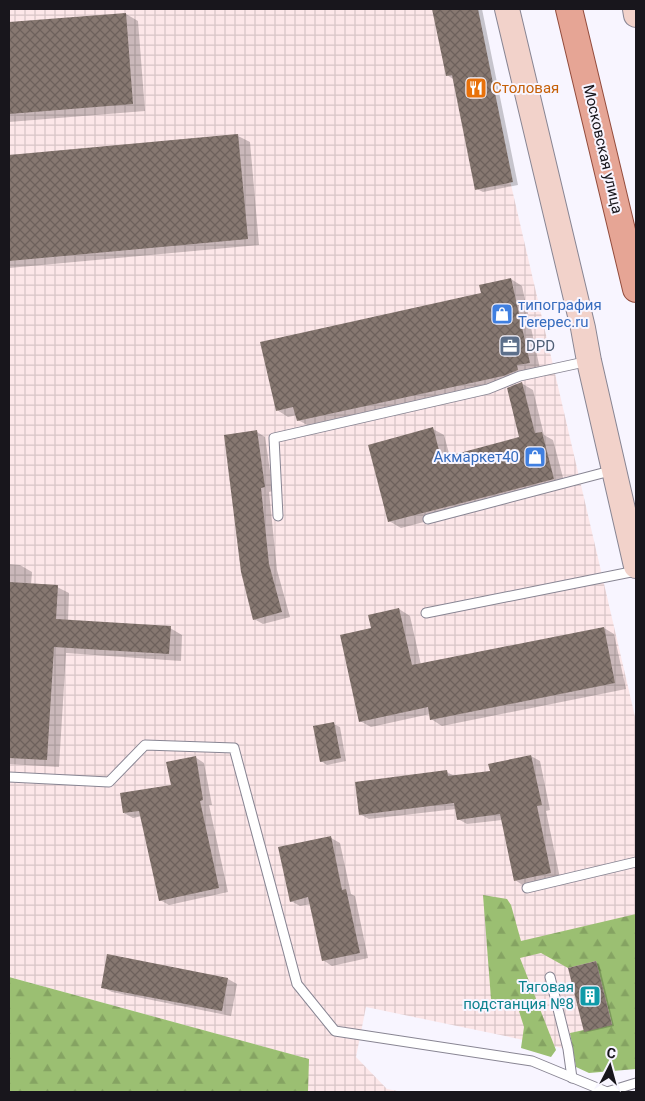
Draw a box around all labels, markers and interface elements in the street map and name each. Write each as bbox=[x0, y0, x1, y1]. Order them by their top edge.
restaurant icon: Столовая bbox=[464, 76, 488, 100]
place label: Столовая bbox=[492, 79, 559, 97]
street label: Московская улица bbox=[579, 83, 627, 215]
place label: типография Terepec.ru bbox=[518, 296, 602, 331]
shop icon: типография Terepec.ru bbox=[490, 302, 514, 326]
office icon: DPD bbox=[498, 334, 522, 358]
place label: DPD bbox=[526, 337, 555, 355]
shop icon: Акмаркет40 bbox=[523, 445, 547, 469]
place label: Акмаркет40 bbox=[433, 448, 519, 466]
place label: Тяговая подстанция №8 bbox=[463, 978, 574, 1013]
building icon: Тяговая подстанция №8 bbox=[578, 984, 602, 1008]
north arrow bbox=[585, 1041, 635, 1091]
text: С bbox=[606, 1045, 617, 1062]

